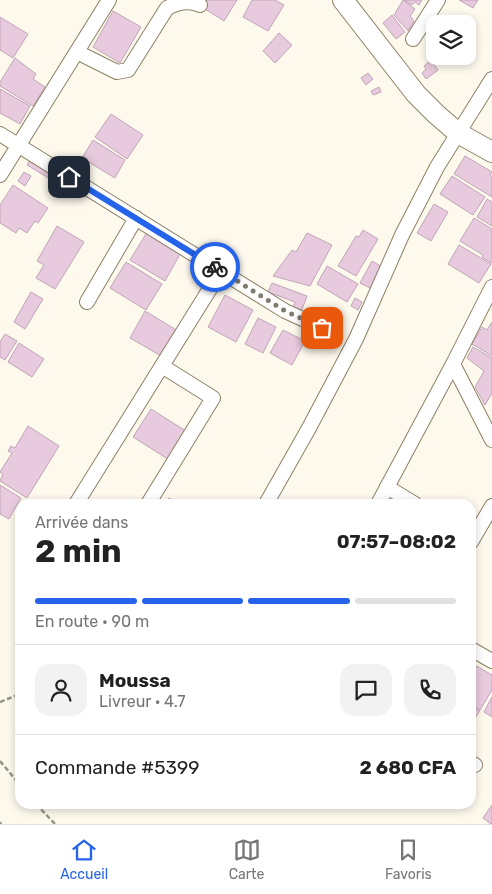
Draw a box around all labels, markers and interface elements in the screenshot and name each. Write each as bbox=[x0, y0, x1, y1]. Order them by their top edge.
map controls bbox=[426, 15, 476, 65]
button: layers bbox=[426, 15, 476, 65]
pin bbox=[48, 156, 90, 198]
icon: home bbox=[55, 163, 83, 191]
courier bbox=[190, 242, 240, 292]
icon: bike bbox=[201, 253, 229, 281]
pin bbox=[301, 307, 343, 349]
icon: bag bbox=[308, 314, 336, 342]
text: Arrivée dans bbox=[35, 513, 128, 532]
text: 07:57–08:02 bbox=[337, 530, 456, 553]
text: 2 min bbox=[35, 532, 122, 570]
text: En route · 90 m bbox=[35, 612, 149, 631]
button: person bbox=[35, 664, 87, 716]
button: chat bbox=[340, 664, 392, 716]
button: phone bbox=[404, 664, 456, 716]
text: Moussa bbox=[99, 669, 171, 692]
text: Livreur · 4.7 bbox=[99, 692, 186, 711]
text: Commande #5399 bbox=[35, 756, 199, 779]
text: 2 680 CFA bbox=[359, 756, 456, 779]
tab: Accueil bbox=[60, 836, 108, 883]
tab: Carte bbox=[229, 836, 264, 883]
tab: Favoris bbox=[385, 836, 432, 883]

